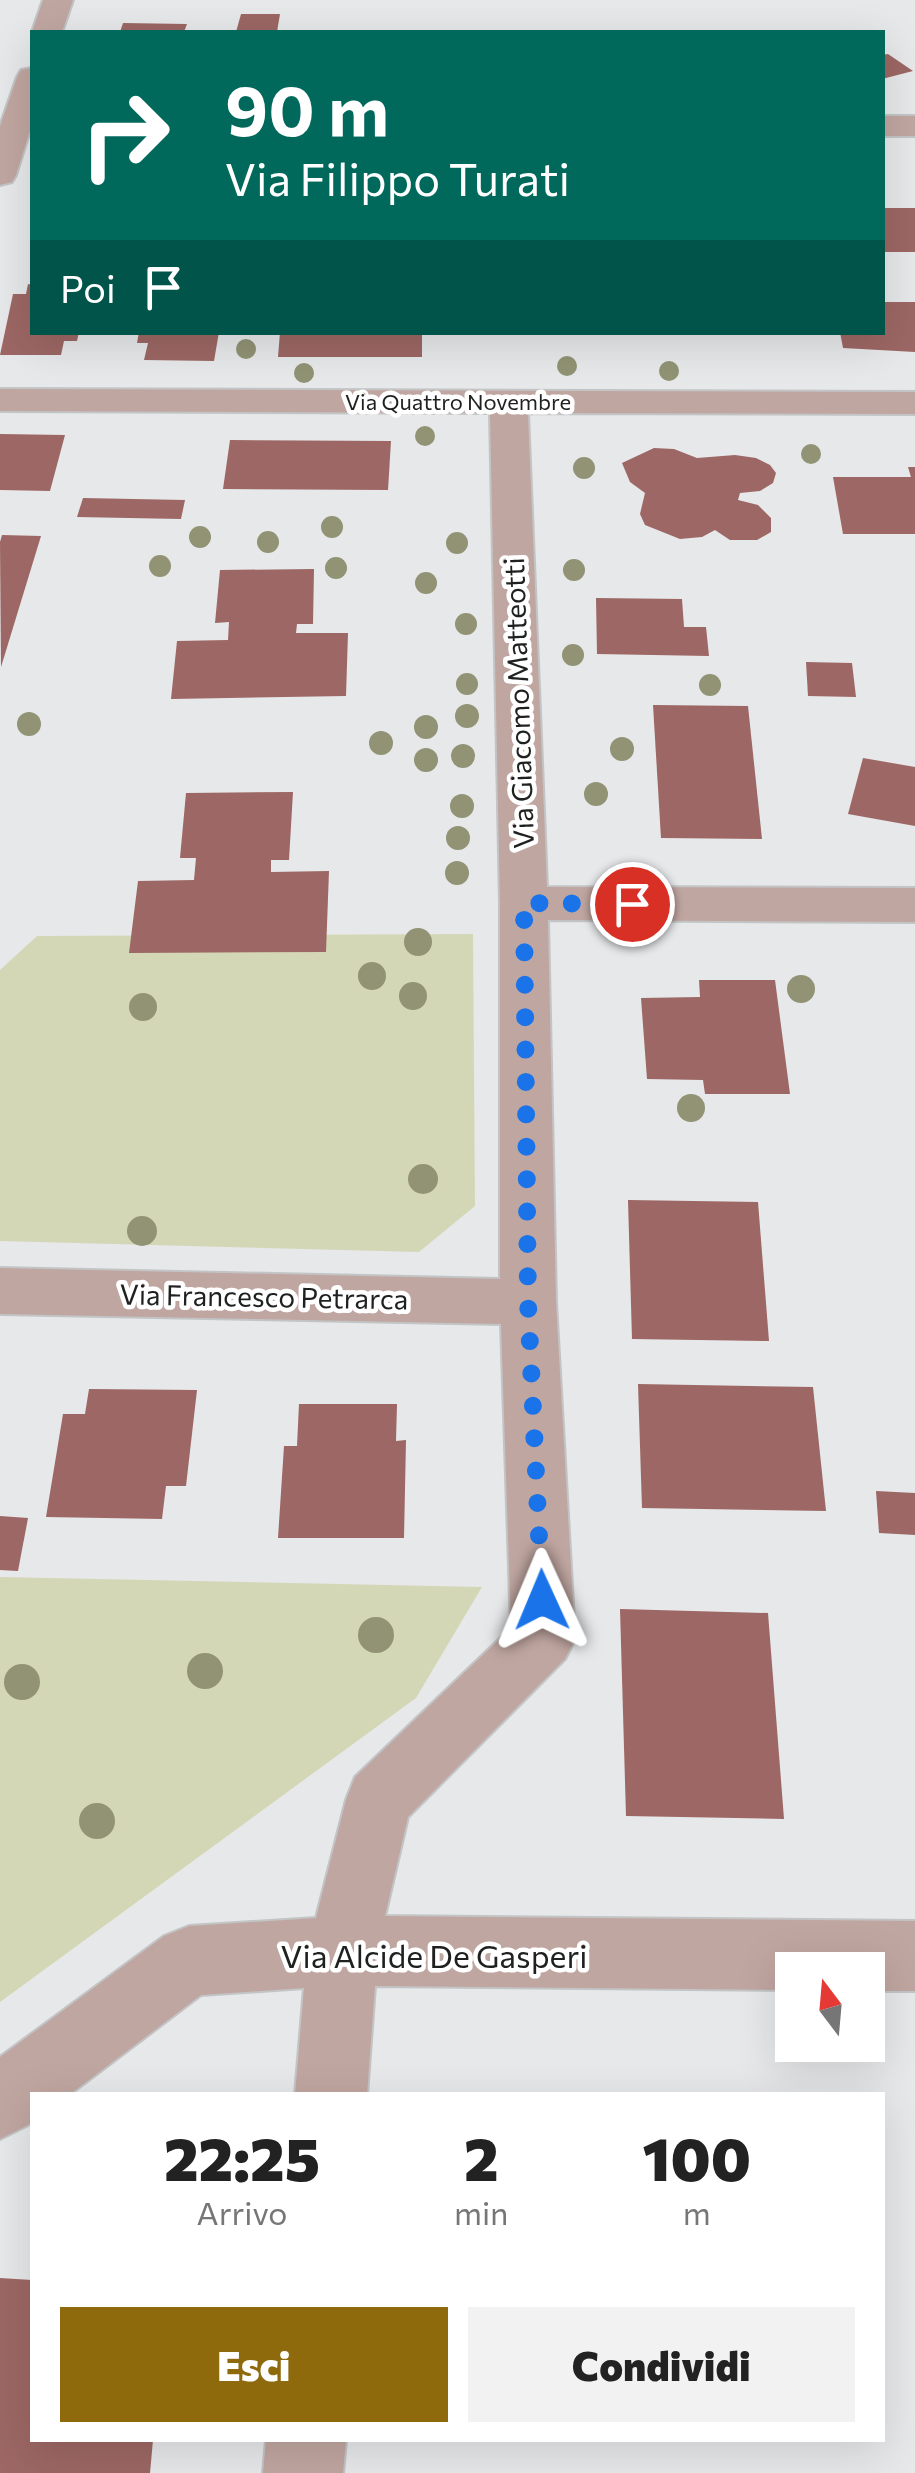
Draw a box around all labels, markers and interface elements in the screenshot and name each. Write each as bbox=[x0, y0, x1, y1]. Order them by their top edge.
text: 90 m bbox=[225, 65, 389, 150]
icon: right bbox=[60, 70, 190, 200]
text: Via Filippo Turati bbox=[225, 150, 570, 205]
icon: arrive bbox=[136, 260, 191, 315]
text: Poi bbox=[60, 264, 116, 311]
street label: Via Quattro Novembre bbox=[345, 388, 571, 415]
street label: Via Giacomo Matteotti bbox=[496, 557, 540, 849]
pin bbox=[590, 862, 675, 947]
icon: arrive bbox=[605, 877, 660, 932]
street label: Via Francesco Petrarca bbox=[119, 1276, 409, 1316]
position arrow bbox=[490, 1548, 594, 1652]
street label: Via Alcide De Gasperi bbox=[281, 1935, 587, 1975]
north arrow bbox=[775, 1952, 885, 2062]
map controls bbox=[775, 1952, 885, 2062]
text: 22:25 bbox=[164, 2120, 320, 2193]
text: 2 bbox=[464, 2120, 499, 2193]
text: 100 bbox=[642, 2120, 751, 2193]
text: Arrivo bbox=[197, 2192, 287, 2232]
text: min bbox=[454, 2192, 508, 2232]
text: m bbox=[683, 2192, 711, 2232]
button: Esci bbox=[60, 2307, 448, 2422]
button: Condividi bbox=[468, 2307, 855, 2422]

